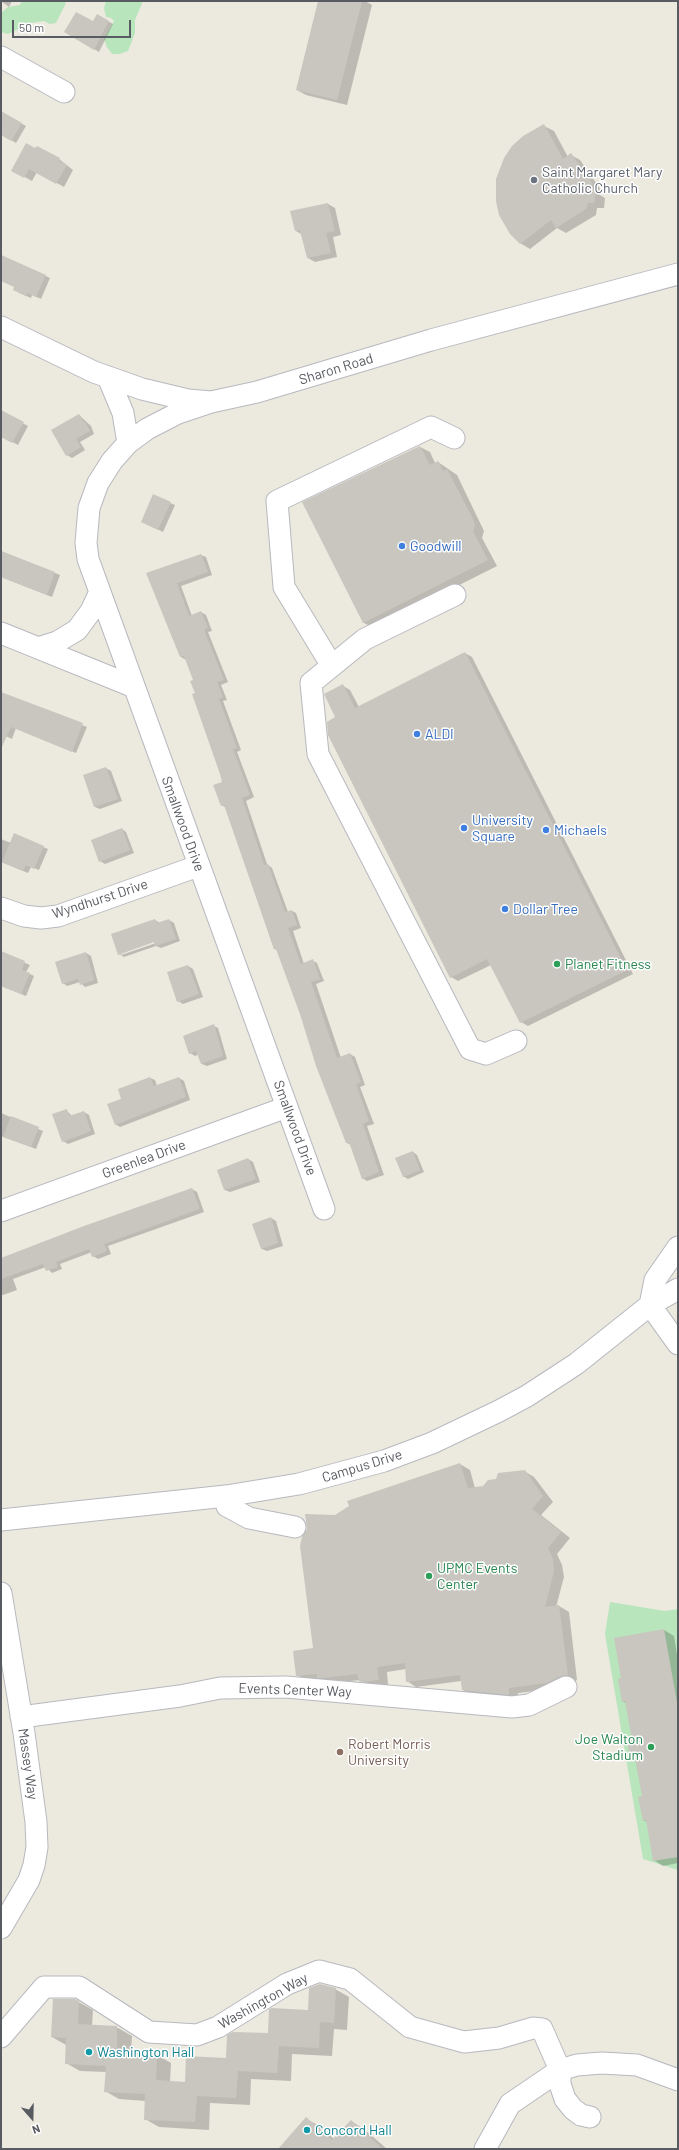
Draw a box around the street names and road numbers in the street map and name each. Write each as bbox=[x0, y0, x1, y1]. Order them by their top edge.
street label: Sharon Road bbox=[297, 350, 375, 388]
street label: Smallwood Drive bbox=[158, 774, 208, 874]
street label: Wyndhurst Drive bbox=[50, 876, 150, 922]
street label: Smallwood Drive bbox=[270, 1078, 320, 1178]
street label: Greenlea Drive bbox=[100, 1136, 188, 1182]
street label: Campus Drive bbox=[320, 1446, 404, 1486]
street label: Events Center Way bbox=[238, 1680, 352, 1700]
street label: Massey Way bbox=[15, 1727, 41, 1801]
street label: Washington Way bbox=[215, 1969, 311, 2033]

